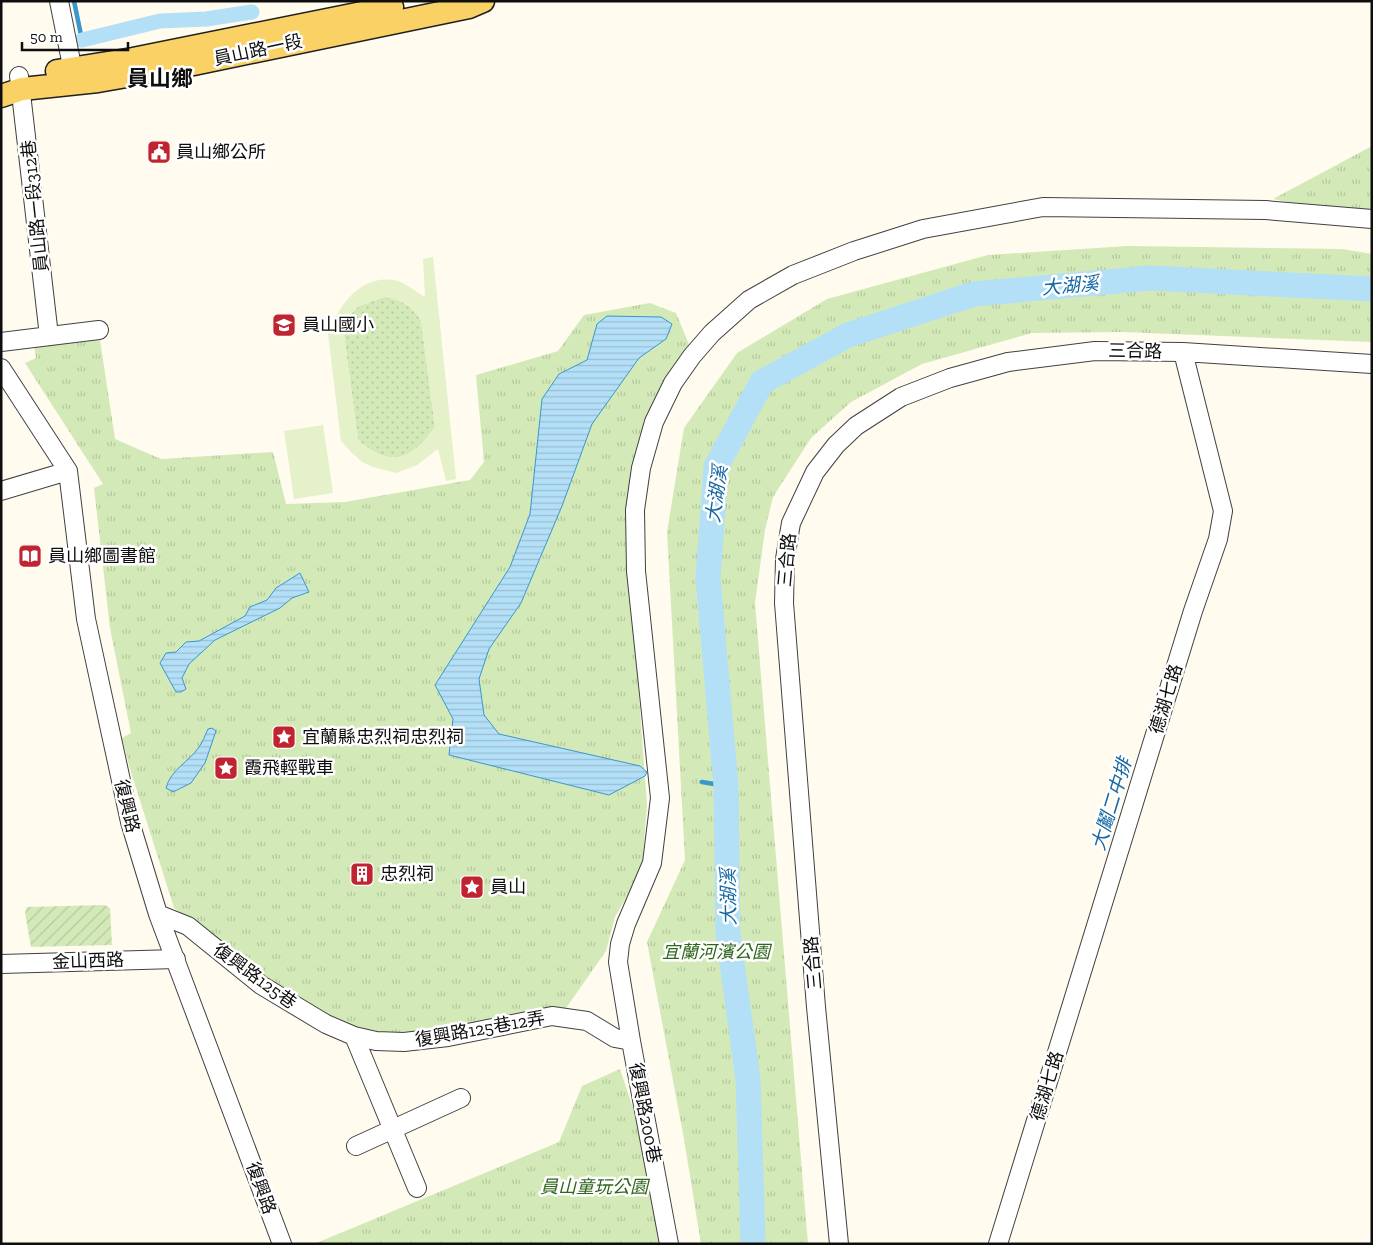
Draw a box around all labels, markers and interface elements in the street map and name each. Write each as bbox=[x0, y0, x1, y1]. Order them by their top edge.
scale bar bbox=[22, 20, 129, 52]
text: 50 m bbox=[30, 28, 63, 46]
street label: 員山路一段 bbox=[212, 30, 304, 70]
district label: 員山鄉 bbox=[127, 65, 193, 92]
street label: 員山路一段312巷 bbox=[17, 139, 53, 273]
public building icon: 員山鄉公所 bbox=[146, 139, 172, 165]
place label: 員山鄉公所 bbox=[176, 141, 266, 163]
water label: 大湖溪 bbox=[1041, 271, 1102, 299]
school or university icon: 員山國小 bbox=[271, 312, 297, 338]
place label: 員山國小 bbox=[302, 314, 374, 336]
street label: 三合路 bbox=[1108, 340, 1162, 362]
water label: 大湖溪 bbox=[701, 461, 732, 524]
street label: 三合路 bbox=[774, 532, 800, 588]
library icon: 員山鄉圖書館 bbox=[17, 543, 43, 569]
place label: 員山鄉圖書館 bbox=[48, 545, 156, 567]
street label: 德湖七路 bbox=[1145, 661, 1187, 737]
place icon: 宜蘭縣忠烈祠忠烈祠 bbox=[271, 724, 297, 750]
place label: 宜蘭縣忠烈祠忠烈祠 bbox=[302, 726, 464, 748]
water label: 大鬮二中排 bbox=[1087, 752, 1137, 853]
place icon: 霞飛輕戰車 bbox=[213, 755, 239, 781]
place label: 霞飛輕戰車 bbox=[244, 757, 334, 779]
street label: 復興路 bbox=[110, 777, 144, 835]
building icon: 忠烈祠 bbox=[349, 861, 375, 887]
place label: 忠烈祠 bbox=[380, 863, 434, 885]
water label: 大湖溪 bbox=[716, 865, 740, 926]
place icon: 員山 bbox=[459, 874, 485, 900]
place label: 員山 bbox=[490, 876, 526, 898]
street label: 三合路 bbox=[800, 935, 826, 991]
street label: 復興路125巷 bbox=[209, 938, 301, 1014]
park label: 宜蘭河濱公園 bbox=[662, 941, 773, 963]
street label: 金山西路 bbox=[52, 949, 124, 973]
street label: 復興路125巷12弄 bbox=[413, 1007, 547, 1051]
street label: 德湖七路 bbox=[1026, 1048, 1068, 1124]
street label: 復興路200巷 bbox=[624, 1061, 666, 1165]
street label: 復興路 bbox=[241, 1159, 281, 1217]
park label: 員山童玩公園 bbox=[540, 1176, 651, 1198]

